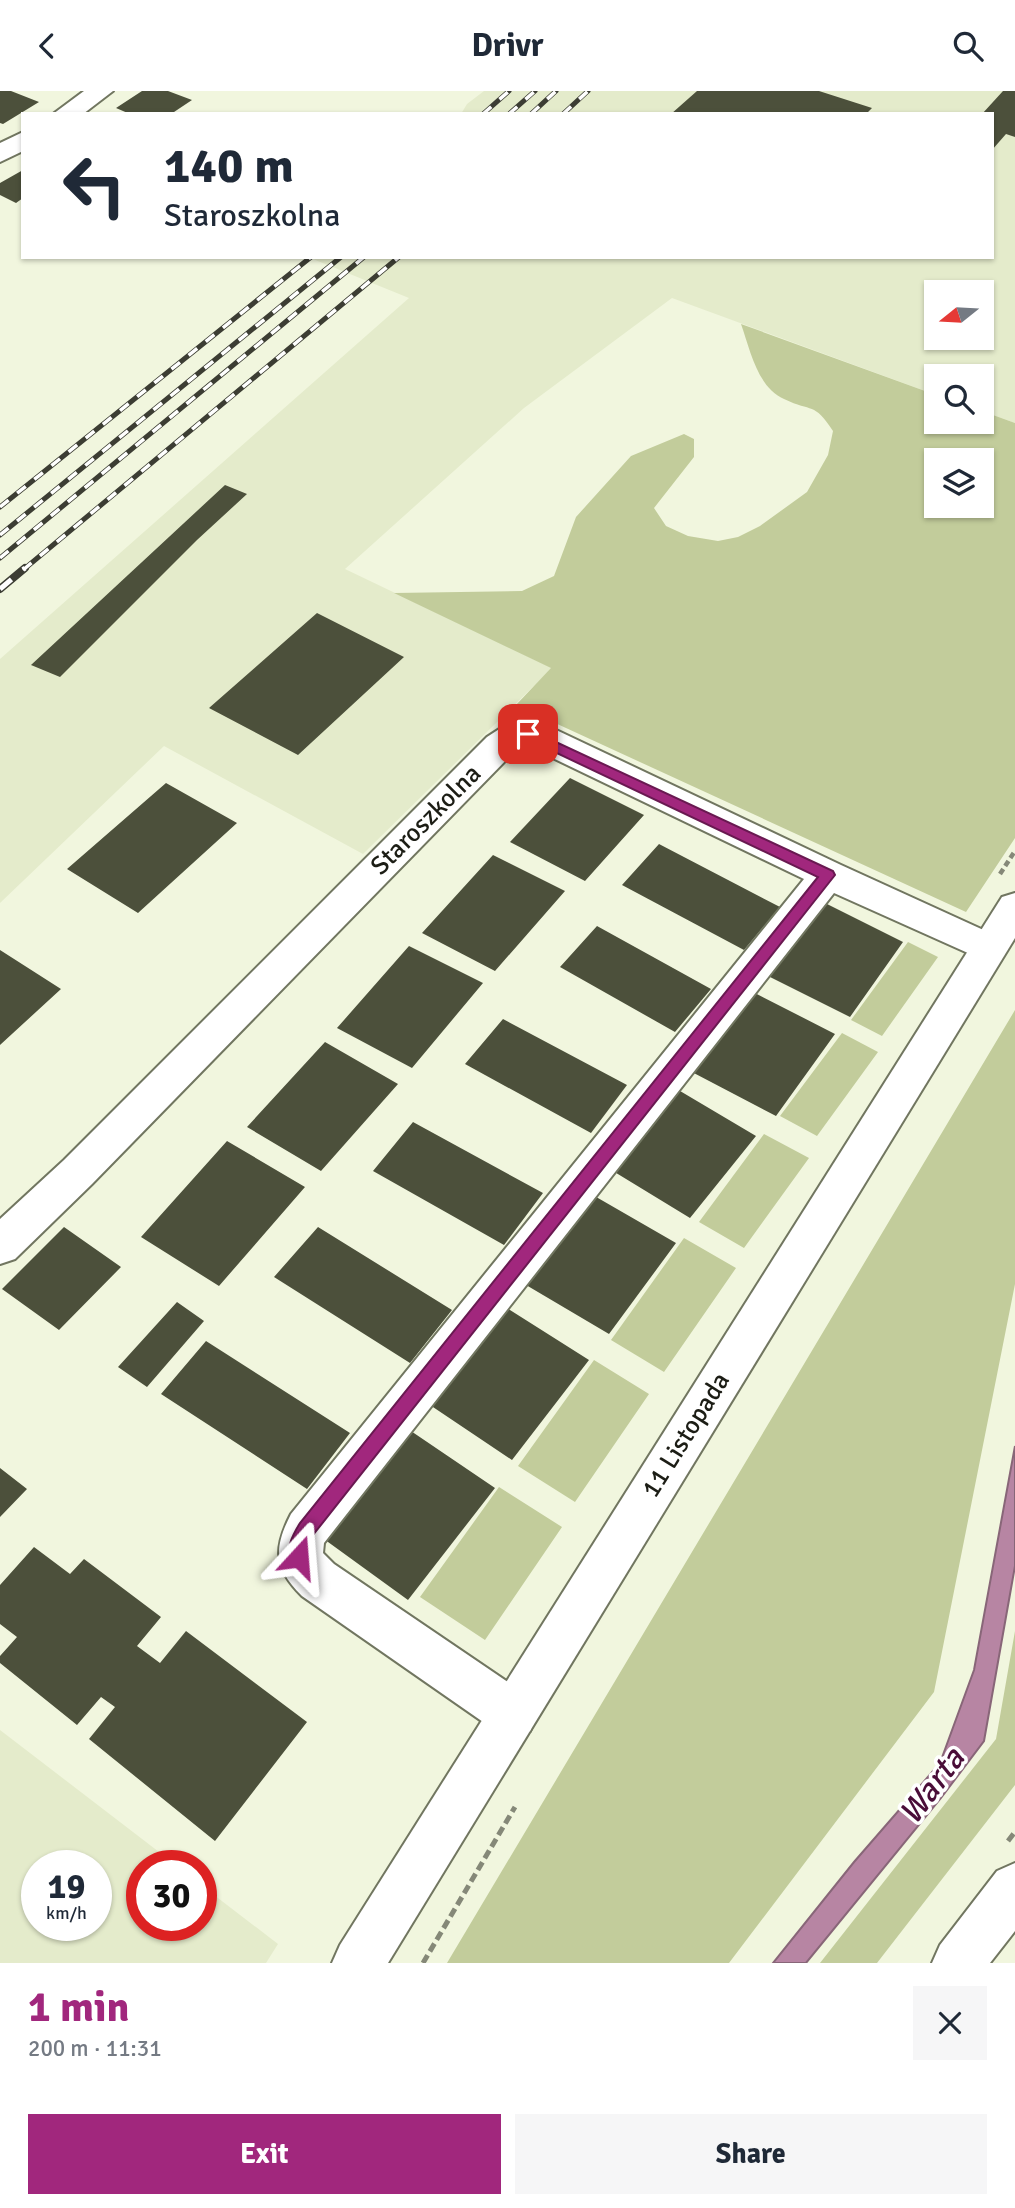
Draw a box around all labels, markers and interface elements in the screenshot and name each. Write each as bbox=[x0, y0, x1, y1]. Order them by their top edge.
text: Drivr bbox=[471, 26, 544, 65]
icon: back bbox=[28, 27, 66, 65]
icon: search bbox=[949, 27, 987, 65]
text: 140 m bbox=[164, 136, 294, 196]
icon: left bbox=[49, 140, 140, 231]
text: Staroszkolna bbox=[164, 196, 340, 235]
north arrow bbox=[924, 280, 994, 350]
map controls bbox=[924, 280, 994, 518]
button: search bbox=[924, 364, 994, 434]
button: layers bbox=[924, 448, 994, 518]
pin bbox=[498, 704, 558, 764]
icon: arrive bbox=[509, 715, 547, 753]
street label: Staroszkolna bbox=[364, 758, 488, 882]
street label: 11 Listopada bbox=[635, 1367, 737, 1503]
position arrow bbox=[262, 1520, 336, 1594]
water label: Warta bbox=[890, 1739, 975, 1832]
speed limit sign: 30 bbox=[126, 1850, 217, 1941]
text: 19 bbox=[48, 1865, 85, 1908]
text: km/h bbox=[46, 1902, 87, 1924]
text: 1 min bbox=[28, 1982, 129, 2033]
button: close bbox=[913, 1986, 987, 2060]
text: 200 m · 11:31 bbox=[28, 2034, 162, 2063]
button: Exit bbox=[28, 2114, 501, 2194]
button: Share bbox=[515, 2114, 987, 2194]

